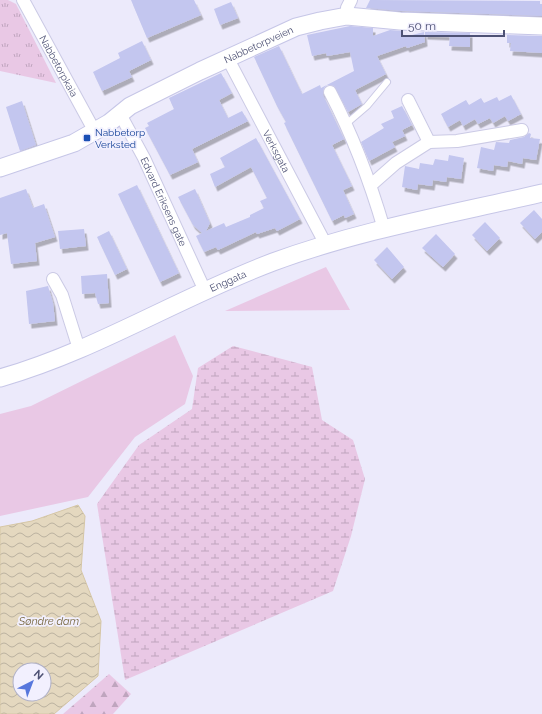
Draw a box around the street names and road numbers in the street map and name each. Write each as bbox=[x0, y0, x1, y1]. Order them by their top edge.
street label: Nabbetorpveien bbox=[222, 24, 295, 65]
street label: Nabbetorpkaia bbox=[37, 33, 80, 99]
street label: Verksgata bbox=[260, 128, 292, 174]
street label: Edvard Eriksens gate bbox=[138, 155, 189, 248]
street label: Enggata bbox=[208, 268, 248, 294]

